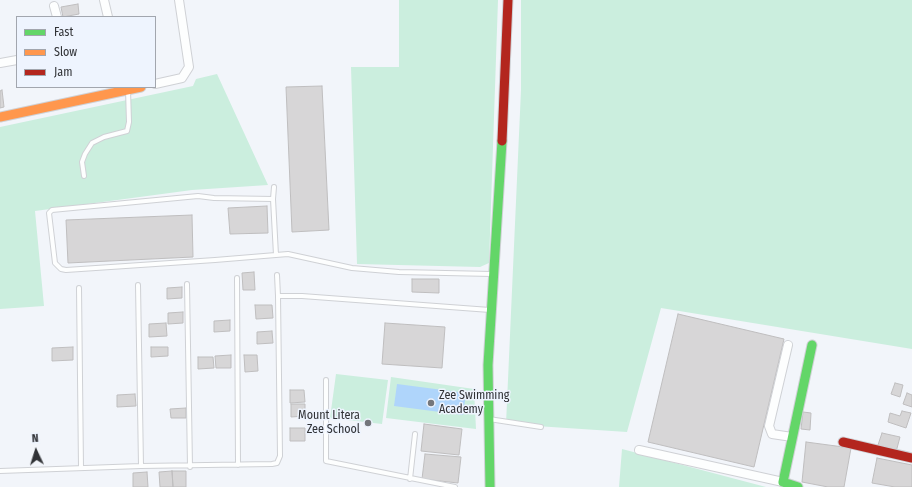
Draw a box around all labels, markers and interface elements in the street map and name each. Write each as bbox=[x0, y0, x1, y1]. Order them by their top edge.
legend bbox=[16, 16, 156, 88]
text: Fast bbox=[54, 25, 73, 39]
text: Slow bbox=[54, 45, 77, 59]
text: Jam bbox=[54, 65, 72, 79]
place label: Zee Swimming Academy bbox=[439, 389, 509, 417]
marker: Zee Swimming Academy bbox=[426, 398, 436, 408]
place label: Mount Litera Zee School bbox=[298, 409, 360, 437]
marker: Mount Litera Zee School bbox=[363, 418, 373, 428]
north arrow bbox=[16, 431, 56, 471]
text: N bbox=[31, 432, 39, 445]

